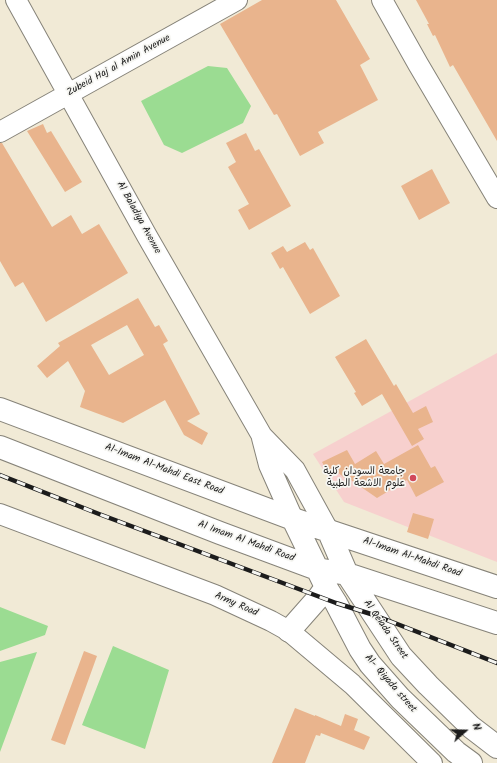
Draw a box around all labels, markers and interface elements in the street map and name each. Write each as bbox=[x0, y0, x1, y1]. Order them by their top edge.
street label: Zubeid Haj al Amin Avenue bbox=[65, 33, 173, 99]
street label: Al Baladiya Avenue bbox=[113, 180, 163, 256]
street label: Al-Imam Al-Mahdi East Road bbox=[103, 442, 225, 498]
place label: جامعة السودان كلية علوم الاشعة الطبية bbox=[324, 466, 405, 490]
marker: جامعة السودان كلية علوم الاشعة الطبية bbox=[408, 473, 418, 483]
street label: Al Imam Al Mahdi Road bbox=[196, 519, 296, 565]
street label: Al-Imam Al-Mahdi Road bbox=[361, 536, 463, 580]
street label: Army Road bbox=[213, 590, 259, 620]
street label: Al Qeiada Street bbox=[360, 598, 410, 662]
street label: Al- Qiyada street bbox=[361, 652, 419, 716]
north arrow bbox=[445, 711, 485, 751]
text: N bbox=[467, 721, 486, 733]

